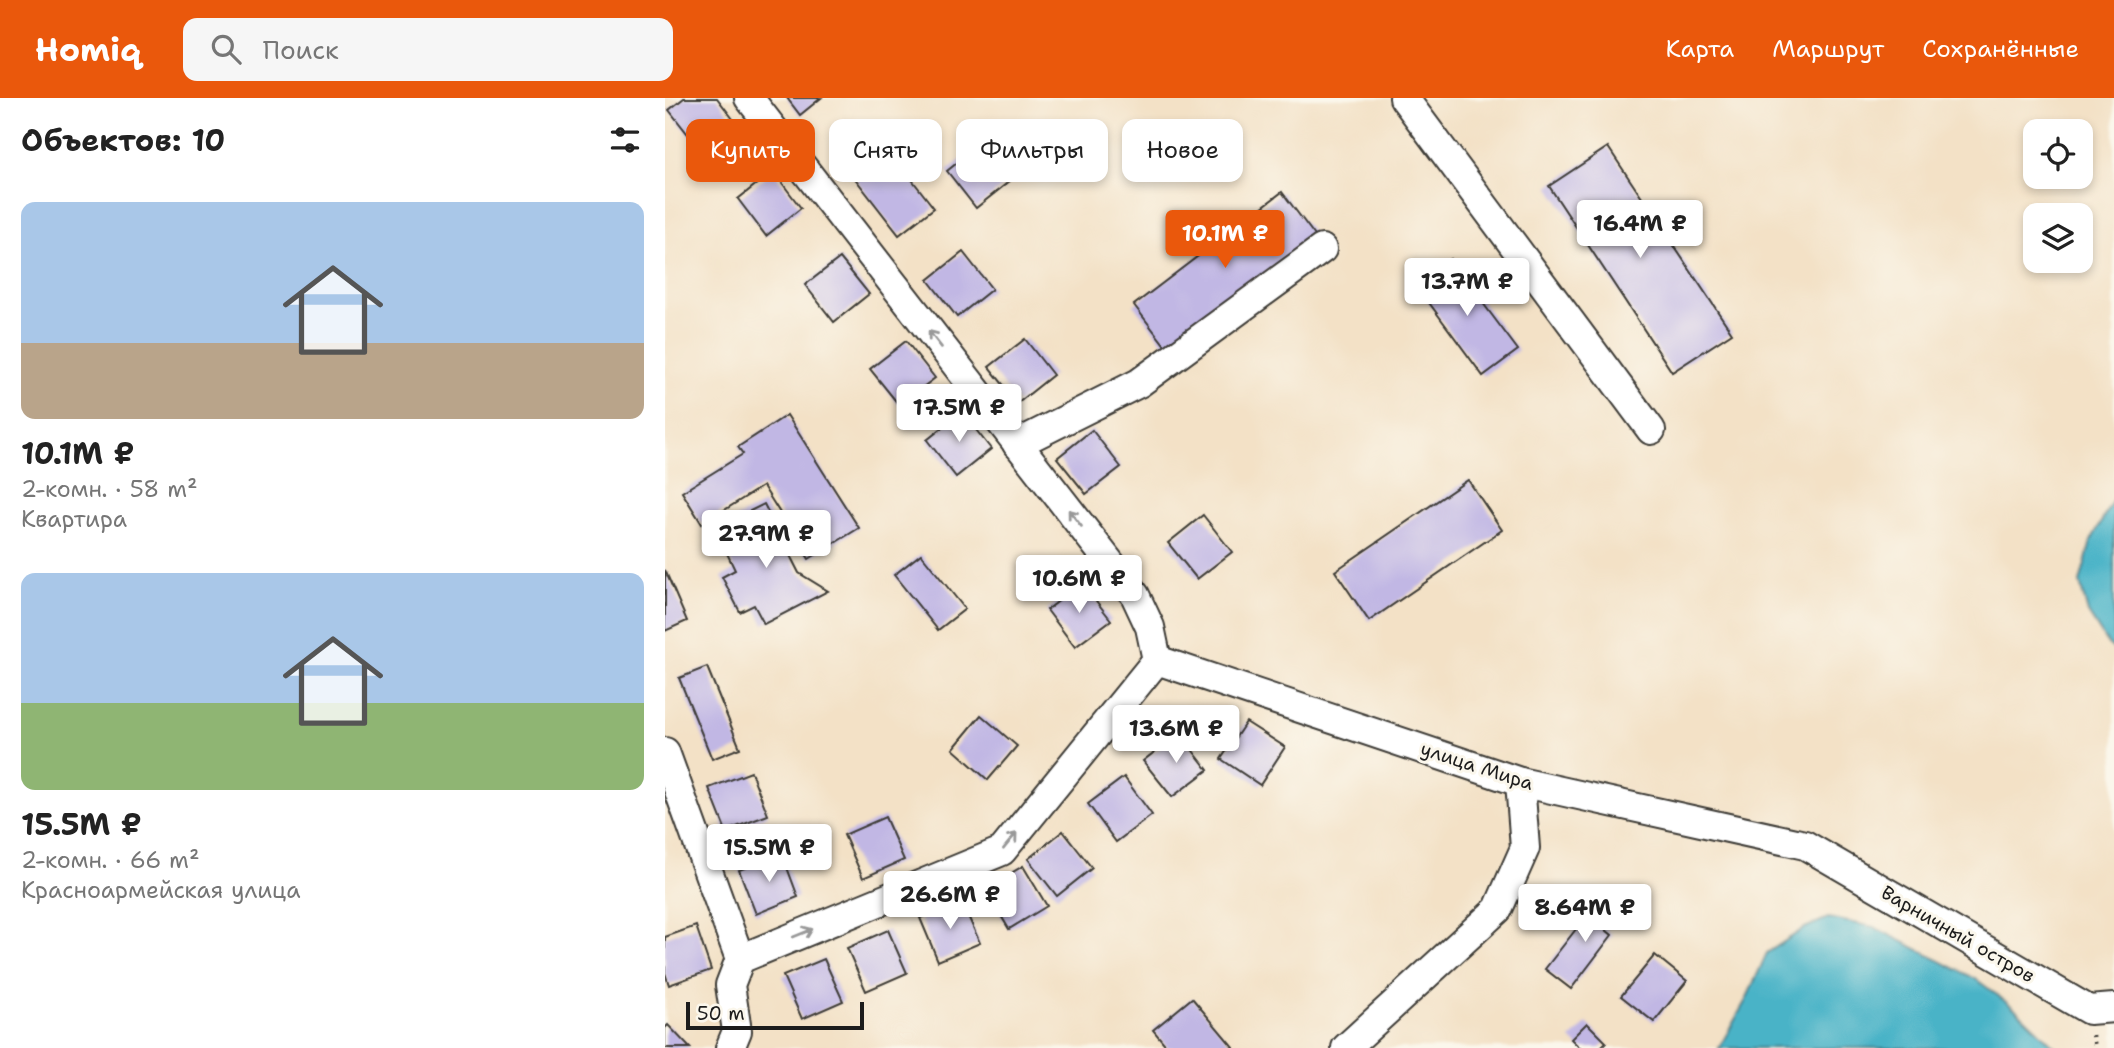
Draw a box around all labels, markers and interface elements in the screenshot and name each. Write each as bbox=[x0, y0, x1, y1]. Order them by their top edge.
search box bbox=[183, 18, 673, 81]
text: Homiq bbox=[35, 27, 141, 72]
icon: search bbox=[207, 30, 245, 68]
text: Поиск bbox=[263, 32, 339, 67]
text: Карта bbox=[1666, 33, 1734, 65]
text: Маршрут bbox=[1772, 33, 1884, 65]
text: Сохранённые bbox=[1922, 33, 2079, 65]
chip: Купить bbox=[686, 119, 815, 182]
chip: Снять bbox=[829, 119, 942, 182]
chip: Фильтры bbox=[956, 119, 1108, 182]
chip: Новое bbox=[1122, 119, 1243, 182]
map controls bbox=[2023, 119, 2093, 273]
button: locate bbox=[2023, 119, 2093, 189]
text: Объектов: 10 bbox=[21, 120, 225, 161]
icon: filters bbox=[606, 121, 644, 159]
pin: 16.4M ₽ bbox=[1575, 200, 1705, 260]
button: layers bbox=[2023, 203, 2093, 273]
text: 16.4M ₽ bbox=[1593, 208, 1687, 238]
pin: 10.1M ₽ bbox=[1160, 211, 1290, 270]
text: 10.1M ₽ bbox=[1181, 218, 1269, 248]
icon: home bbox=[270, 247, 396, 373]
pin: 13.7M ₽ bbox=[1402, 258, 1532, 318]
text: 13.7M ₽ bbox=[1420, 266, 1514, 296]
one-way arrow bbox=[928, 330, 943, 348]
pin: 17.5M ₽ bbox=[894, 384, 1024, 444]
text: 17.5M ₽ bbox=[913, 392, 1005, 422]
text: 10.1M ₽ bbox=[21, 433, 134, 474]
text: 2-комн. · 58 m² bbox=[21, 474, 198, 504]
text: Квартира bbox=[21, 504, 127, 534]
one-way arrow bbox=[1068, 509, 1083, 528]
pin: 27.9M ₽ bbox=[701, 510, 831, 570]
text: 27.9M ₽ bbox=[718, 518, 814, 548]
pin: 10.6M ₽ bbox=[1014, 556, 1144, 615]
text: 10.6M ₽ bbox=[1032, 563, 1126, 593]
icon: home bbox=[270, 618, 396, 744]
pin: 13.6M ₽ bbox=[1111, 706, 1241, 765]
text: 13.6M ₽ bbox=[1128, 713, 1224, 743]
street label: улица Мира bbox=[1417, 736, 1537, 796]
text: 15.5M ₽ bbox=[21, 804, 142, 845]
pin: 15.5M ₽ bbox=[704, 824, 834, 884]
text: 15.5M ₽ bbox=[723, 832, 815, 862]
one-way arrow bbox=[1002, 833, 1018, 851]
text: 2-комн. · 66 m² bbox=[21, 845, 200, 875]
pin: 26.6M ₽ bbox=[885, 872, 1015, 931]
text: Красноармейская улица bbox=[21, 875, 301, 905]
text: 26.6M ₽ bbox=[899, 879, 1001, 909]
street label: Варничный остров bbox=[1877, 880, 2039, 988]
pin: 8.64M ₽ bbox=[1520, 884, 1650, 944]
text: 8.64M ₽ bbox=[1534, 892, 1636, 922]
one-way arrow bbox=[792, 925, 814, 938]
scale bar bbox=[686, 999, 865, 1031]
text: 50 m bbox=[697, 1001, 745, 1026]

